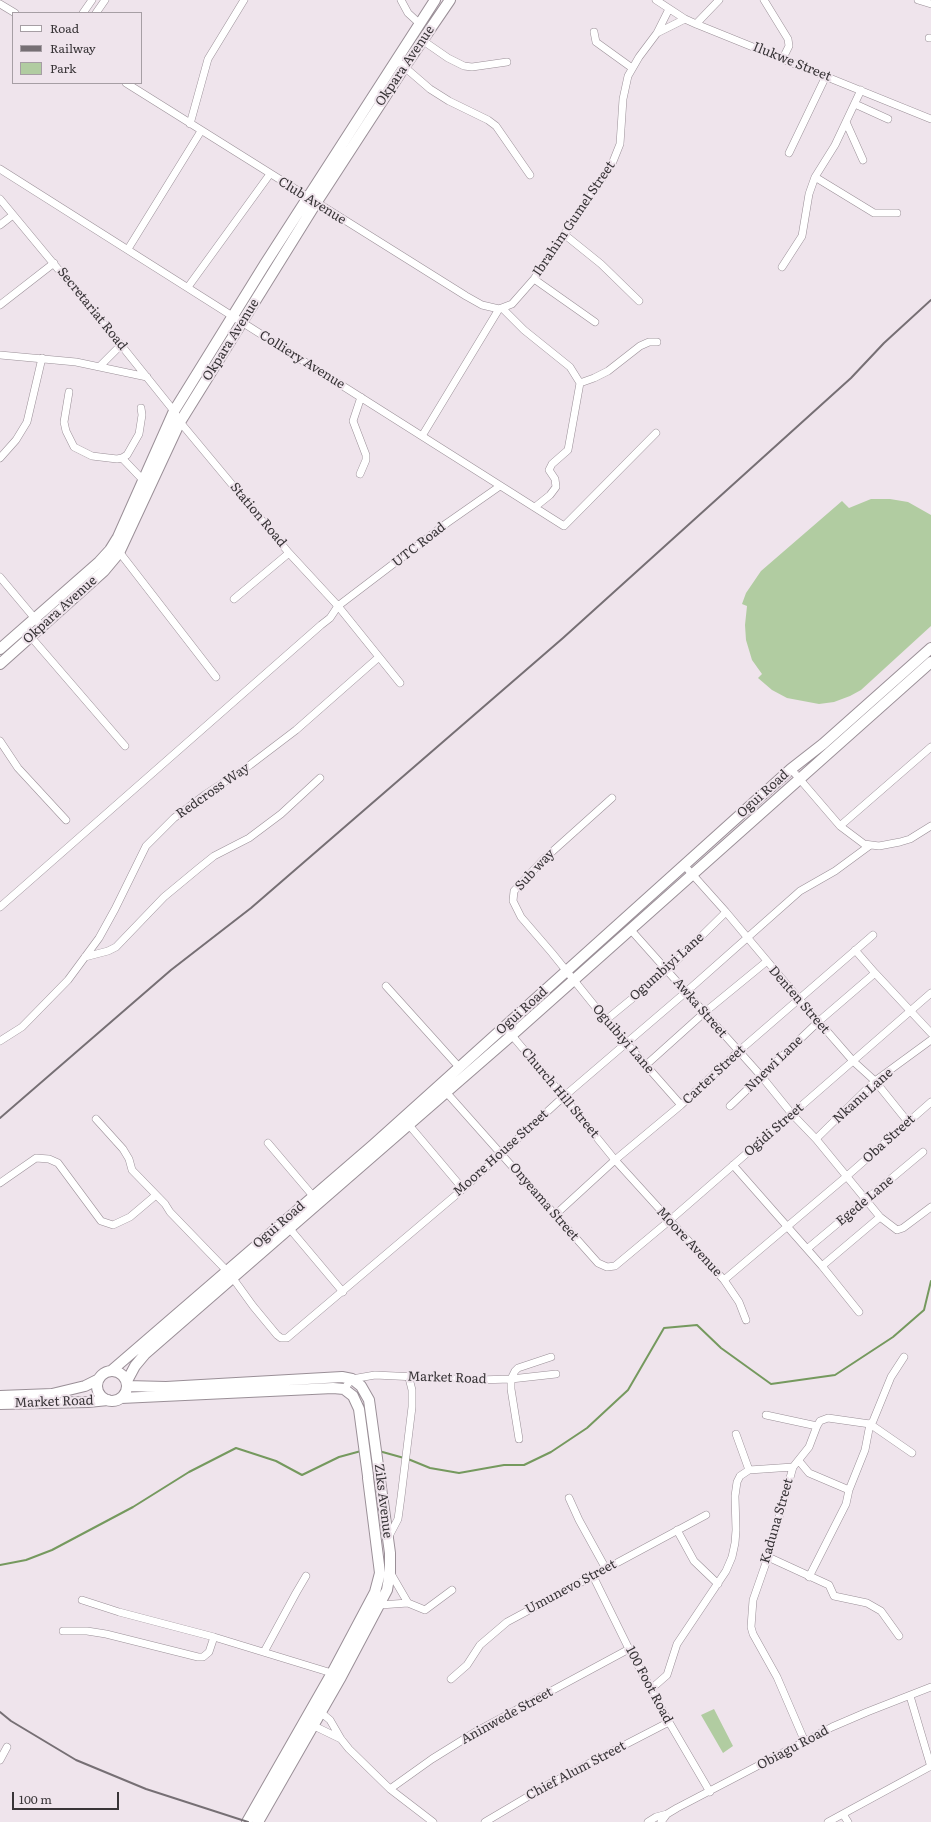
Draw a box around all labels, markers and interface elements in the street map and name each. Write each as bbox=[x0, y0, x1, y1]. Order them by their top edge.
legend bbox=[12, 12, 142, 84]
text: Road bbox=[50, 19, 79, 37]
street label: Okpara Avenue bbox=[372, 23, 438, 109]
text: Railway bbox=[50, 39, 96, 57]
street label: Ilukwe Street bbox=[751, 39, 833, 85]
text: Park bbox=[50, 59, 76, 77]
street label: Ibrahim Gumel Street bbox=[530, 158, 618, 280]
street label: Club Avenue bbox=[275, 174, 349, 228]
street label: Secretariat Road bbox=[54, 264, 130, 354]
street label: Okpara Avenue bbox=[200, 296, 262, 384]
street label: Colliery Avenue bbox=[256, 327, 348, 393]
street label: Station Road bbox=[227, 480, 289, 550]
street label: UTC Road bbox=[389, 519, 449, 571]
street label: Okpara Avenue bbox=[20, 573, 100, 647]
street label: Redcross Way bbox=[173, 760, 253, 822]
street label: Ogui Road bbox=[734, 767, 792, 821]
street label: Sub way bbox=[512, 846, 558, 894]
street label: Ogumbiyi Lane bbox=[627, 930, 707, 1004]
street label: Denten Street bbox=[765, 963, 833, 1037]
street label: Awka Street bbox=[670, 975, 730, 1041]
street label: Ogui Road bbox=[493, 984, 551, 1038]
street label: Oguibiyi Lane bbox=[589, 1001, 657, 1077]
street label: Nnewi Lane bbox=[742, 1033, 806, 1095]
street label: Carter Street bbox=[680, 1042, 748, 1108]
street label: Church Hill Street bbox=[518, 1045, 602, 1141]
street label: Nkanu Lane bbox=[830, 1065, 896, 1127]
street label: Ogidi Street bbox=[741, 1100, 807, 1160]
street label: Moore House Street bbox=[450, 1106, 552, 1200]
street label: Oba Street bbox=[860, 1112, 918, 1166]
street label: Onyeama Street bbox=[506, 1160, 582, 1244]
street label: Egede Lane bbox=[833, 1173, 897, 1229]
street label: Ogui Road bbox=[250, 1198, 308, 1252]
street label: Moore Avenue bbox=[653, 1204, 725, 1280]
street label: Market Road bbox=[407, 1369, 487, 1387]
street label: Market Road bbox=[14, 1393, 94, 1411]
street label: Ziks Avenue bbox=[371, 1463, 395, 1539]
street label: Kaduna Street bbox=[757, 1477, 797, 1565]
street label: Umunevo Street bbox=[523, 1556, 619, 1618]
street label: 100 Foot Road bbox=[622, 1644, 676, 1726]
street label: Aninwede Street bbox=[458, 1684, 556, 1748]
street label: Obiagu Road bbox=[755, 1723, 831, 1773]
street label: Chief Alum Street bbox=[523, 1738, 629, 1804]
scale bar bbox=[14, 1784, 121, 1810]
text: 100 m bbox=[19, 1790, 52, 1808]

